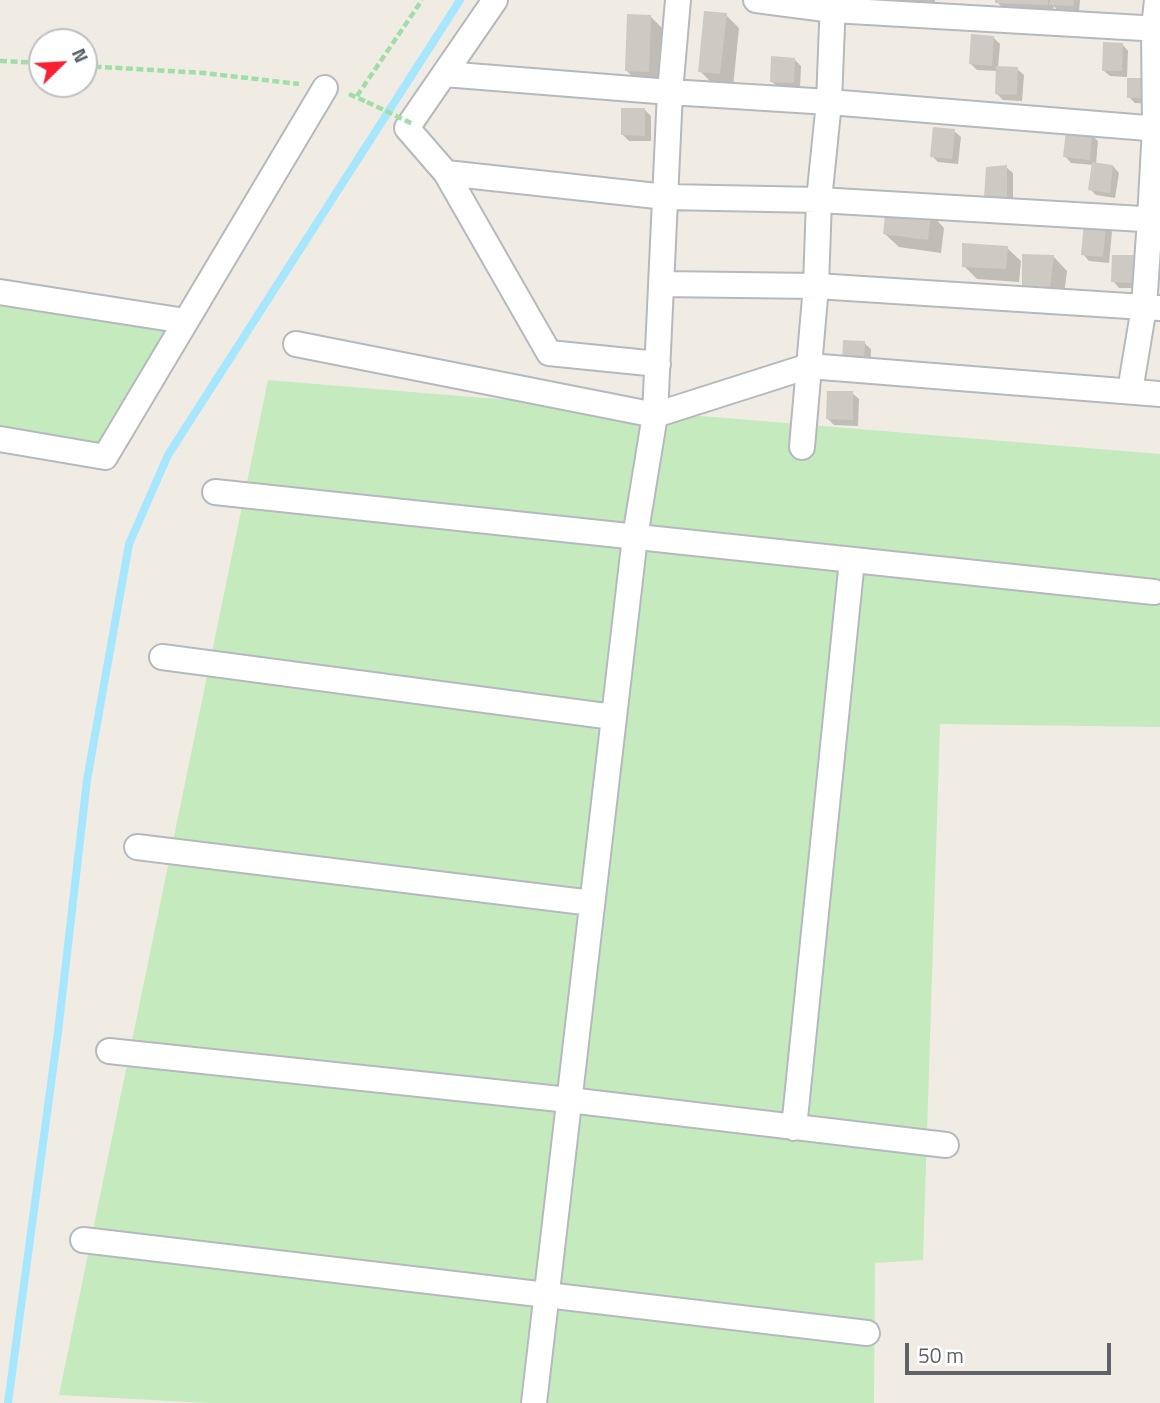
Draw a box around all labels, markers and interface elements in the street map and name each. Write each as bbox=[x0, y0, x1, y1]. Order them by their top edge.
north arrow bbox=[28, 28, 98, 98]
text: N bbox=[65, 43, 97, 67]
scale bar bbox=[908, 1330, 1114, 1374]
text: 50 m bbox=[918, 1339, 964, 1371]

